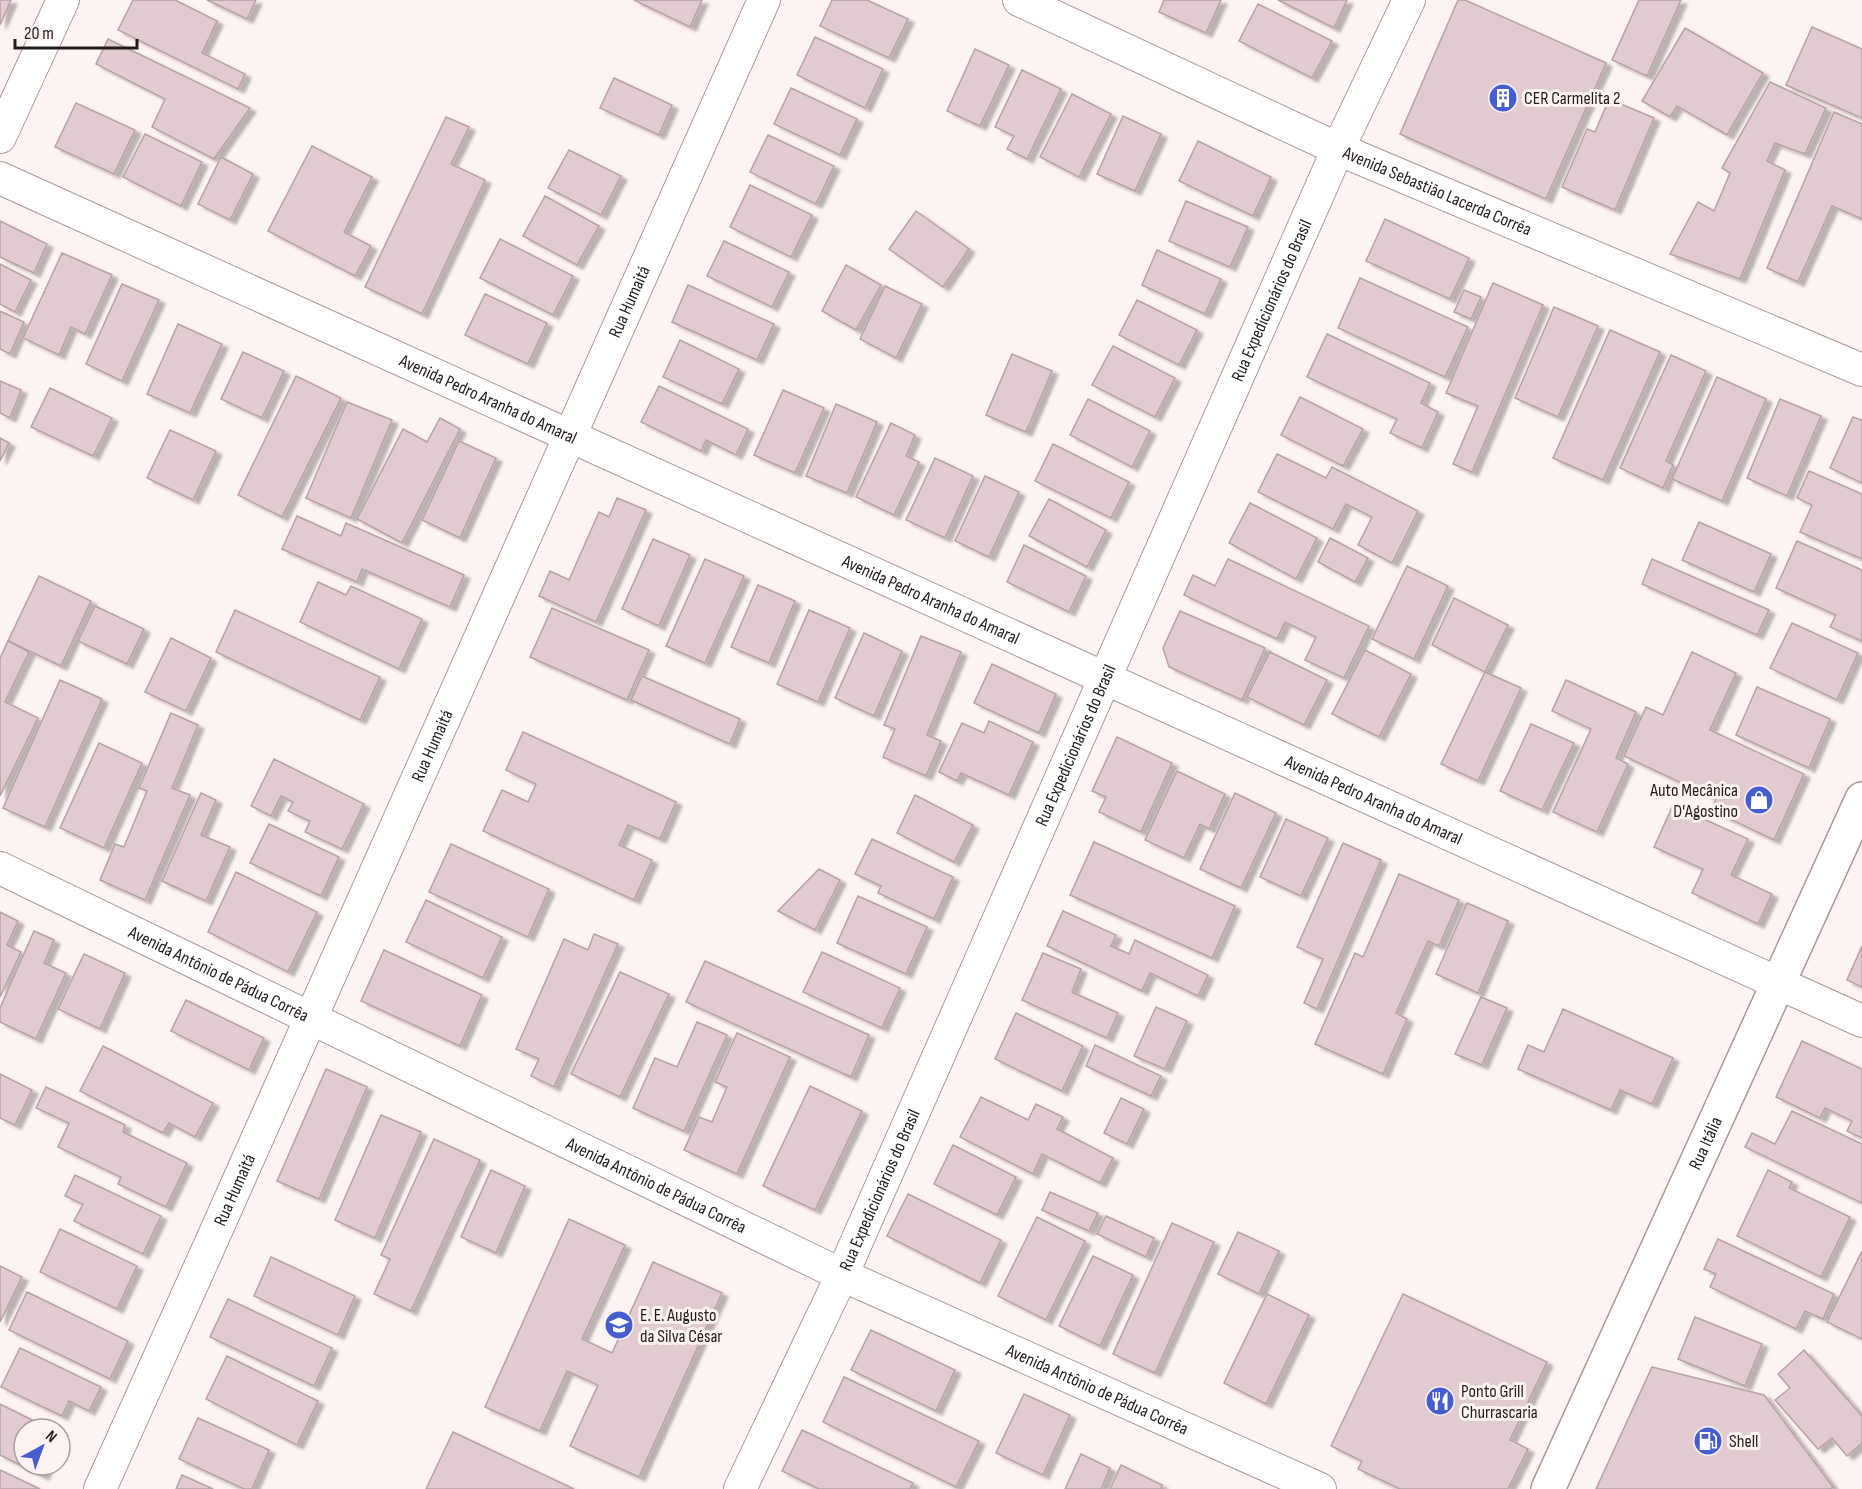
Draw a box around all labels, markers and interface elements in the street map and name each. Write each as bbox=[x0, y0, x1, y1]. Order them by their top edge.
scale bar bbox=[15, 12, 136, 50]
text: 20 m bbox=[24, 23, 54, 44]
building icon: CER Carmelita 2 bbox=[1487, 82, 1519, 114]
place label: CER Carmelita 2 bbox=[1524, 88, 1620, 109]
street label: Avenida Sebastião Lacerda Corrêa bbox=[1339, 142, 1535, 240]
street label: Rua Expedicionários do Brasil bbox=[1227, 217, 1317, 385]
street label: Rua Humaitá bbox=[604, 262, 655, 341]
street label: Avenida Pedro Aranha do Amaral bbox=[395, 350, 580, 449]
street label: Avenida Pedro Aranha do Amaral bbox=[838, 550, 1023, 649]
street label: Rua Expedicionários do Brasil bbox=[1031, 661, 1121, 829]
street label: Rua Humaitá bbox=[407, 707, 458, 785]
street label: Avenida Pedro Aranha do Amaral bbox=[1281, 751, 1466, 850]
place label: Auto Mecânica D'Agostino bbox=[1649, 780, 1738, 822]
shop icon: Auto Mecânica D'Agostino bbox=[1743, 784, 1775, 816]
street label: Avenida Antônio de Pádua Corrêa bbox=[124, 921, 312, 1027]
street label: Rua Expedicionários do Brasil bbox=[835, 1106, 925, 1274]
street label: Rua Itália bbox=[1685, 1114, 1727, 1173]
street label: Avenida Antônio de Pádua Corrêa bbox=[562, 1133, 750, 1238]
street label: Rua Humaitá bbox=[210, 1151, 260, 1229]
place label: E. E. Augusto da Silva César bbox=[640, 1305, 722, 1347]
school or university icon: E. E. Augusto da Silva César bbox=[603, 1309, 635, 1341]
street label: Avenida Antônio de Pádua Corrêa bbox=[1002, 1339, 1192, 1440]
place label: Ponto Grill Churrascaria bbox=[1461, 1381, 1538, 1423]
restaurant icon: Ponto Grill Churrascaria bbox=[1424, 1385, 1456, 1417]
north arrow bbox=[12, 1417, 72, 1477]
fuel station icon: Shell bbox=[1692, 1425, 1724, 1457]
text: N bbox=[41, 1427, 60, 1447]
place label: Shell bbox=[1729, 1431, 1758, 1452]

